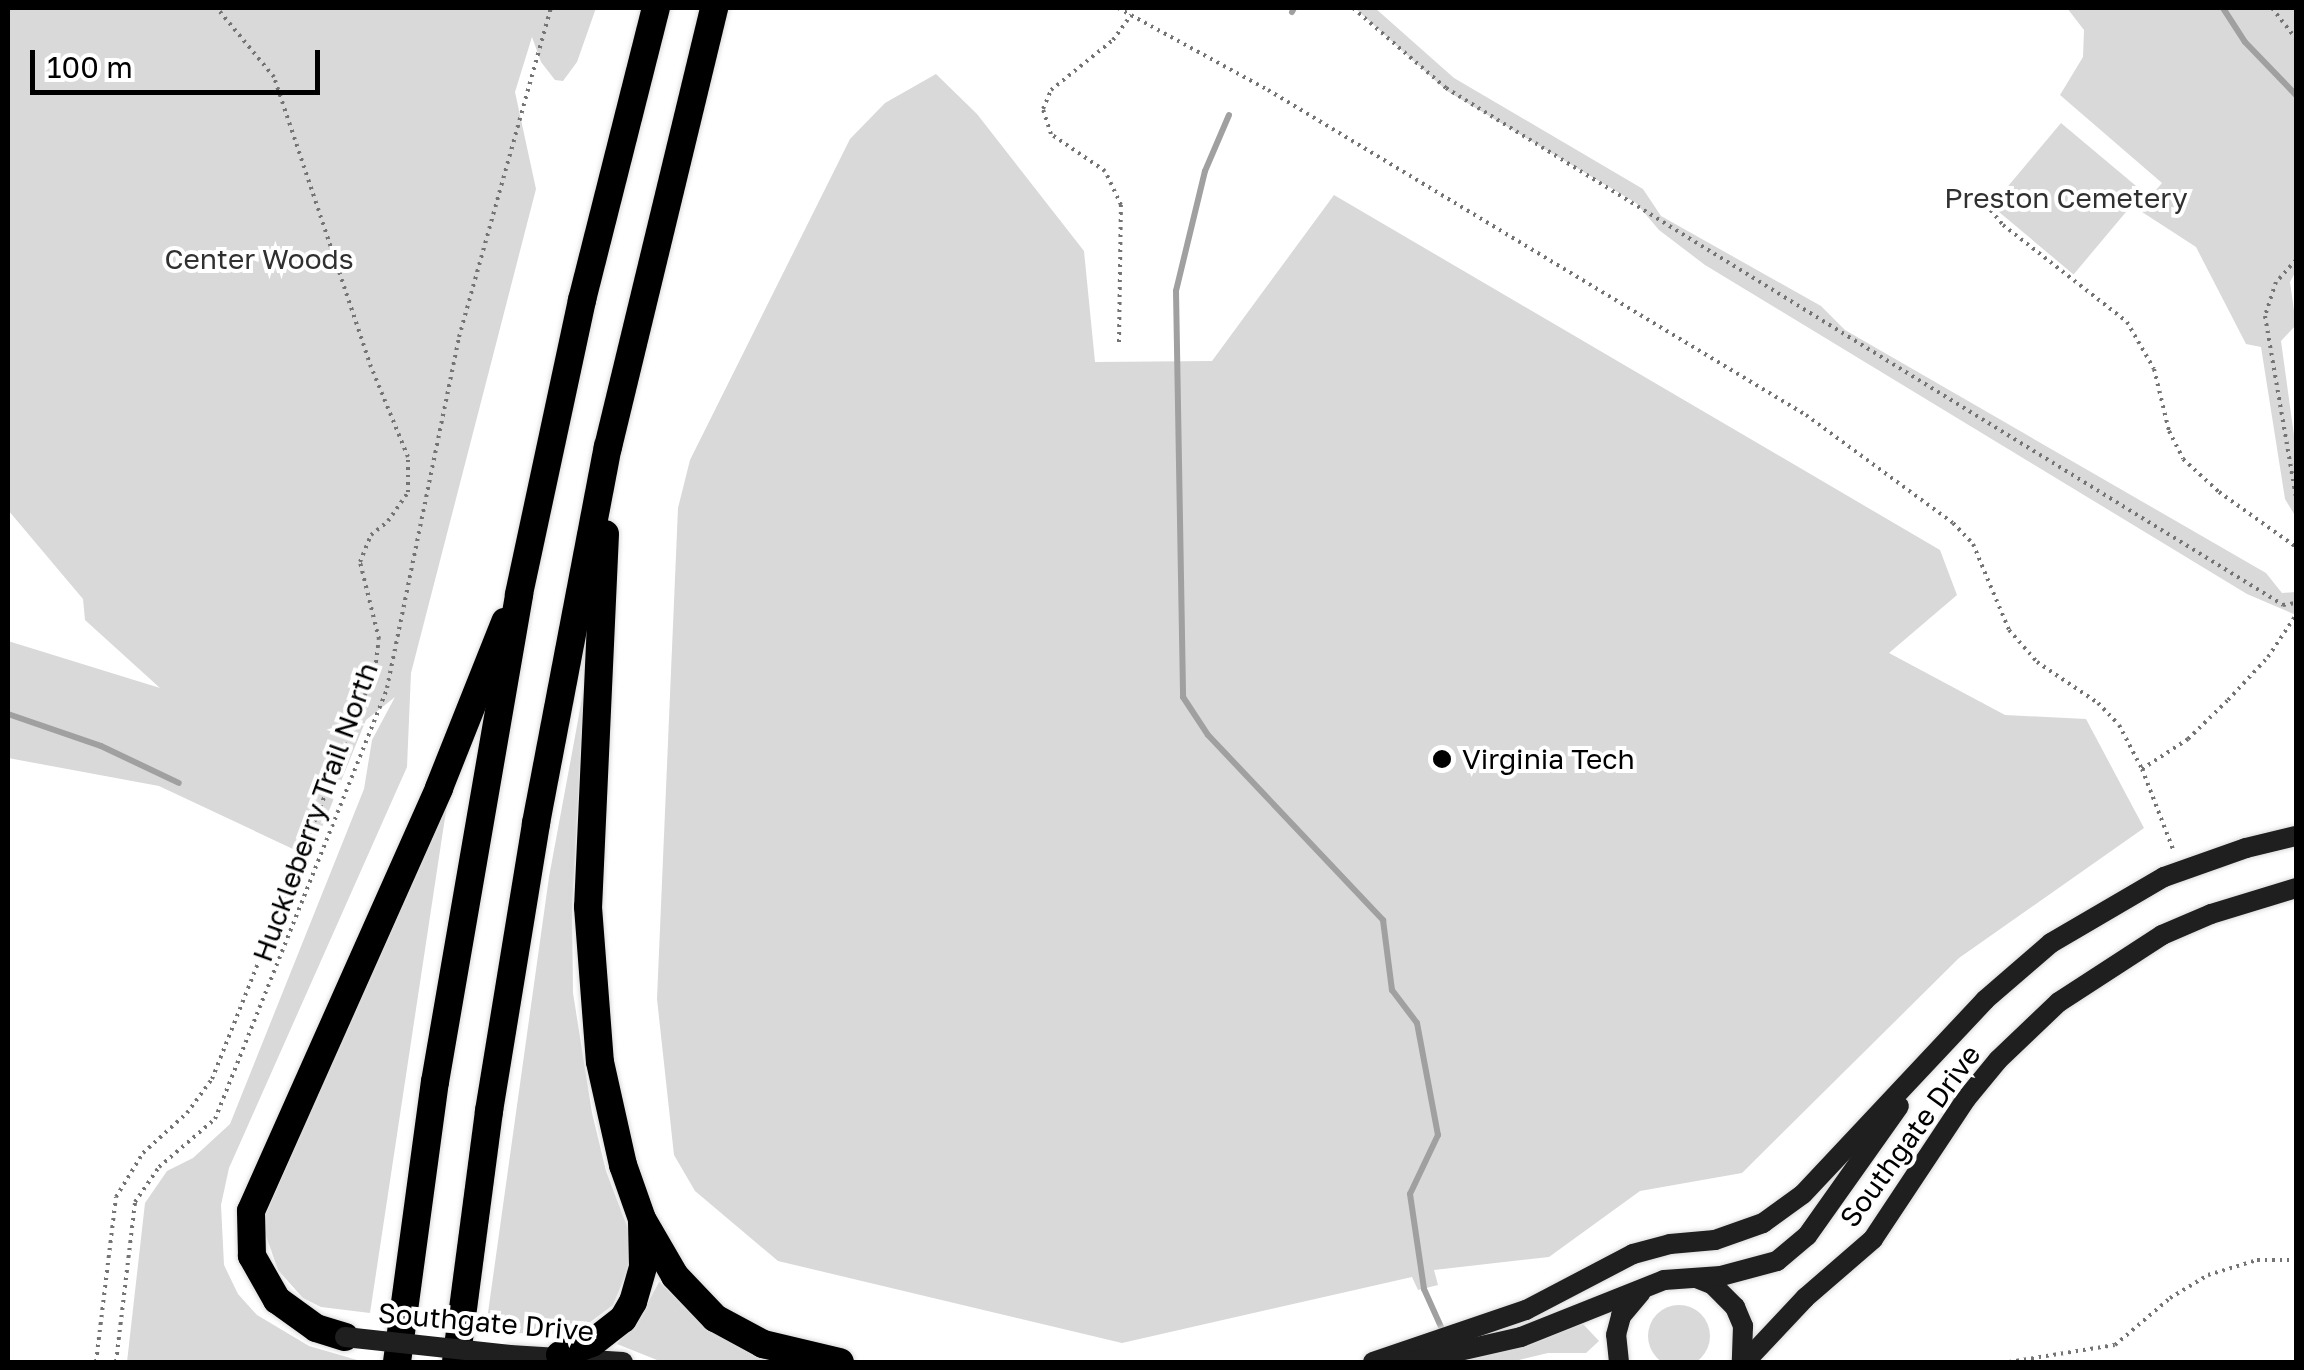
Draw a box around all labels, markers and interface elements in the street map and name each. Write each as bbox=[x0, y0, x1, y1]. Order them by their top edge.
scale bar bbox=[35, 30, 325, 92]
text: 100 m bbox=[47, 49, 133, 85]
park label: Preston Cemetery bbox=[1944, 181, 2188, 215]
park label: Center Woods bbox=[165, 242, 353, 276]
street label: Huckleberry Trail North bbox=[245, 658, 385, 966]
place label: Virginia Tech bbox=[1462, 742, 1635, 776]
marker: Virginia Tech bbox=[1431, 748, 1453, 770]
street label: Southgate Drive bbox=[1833, 1038, 1987, 1234]
street label: Southgate Drive bbox=[377, 1296, 595, 1348]

